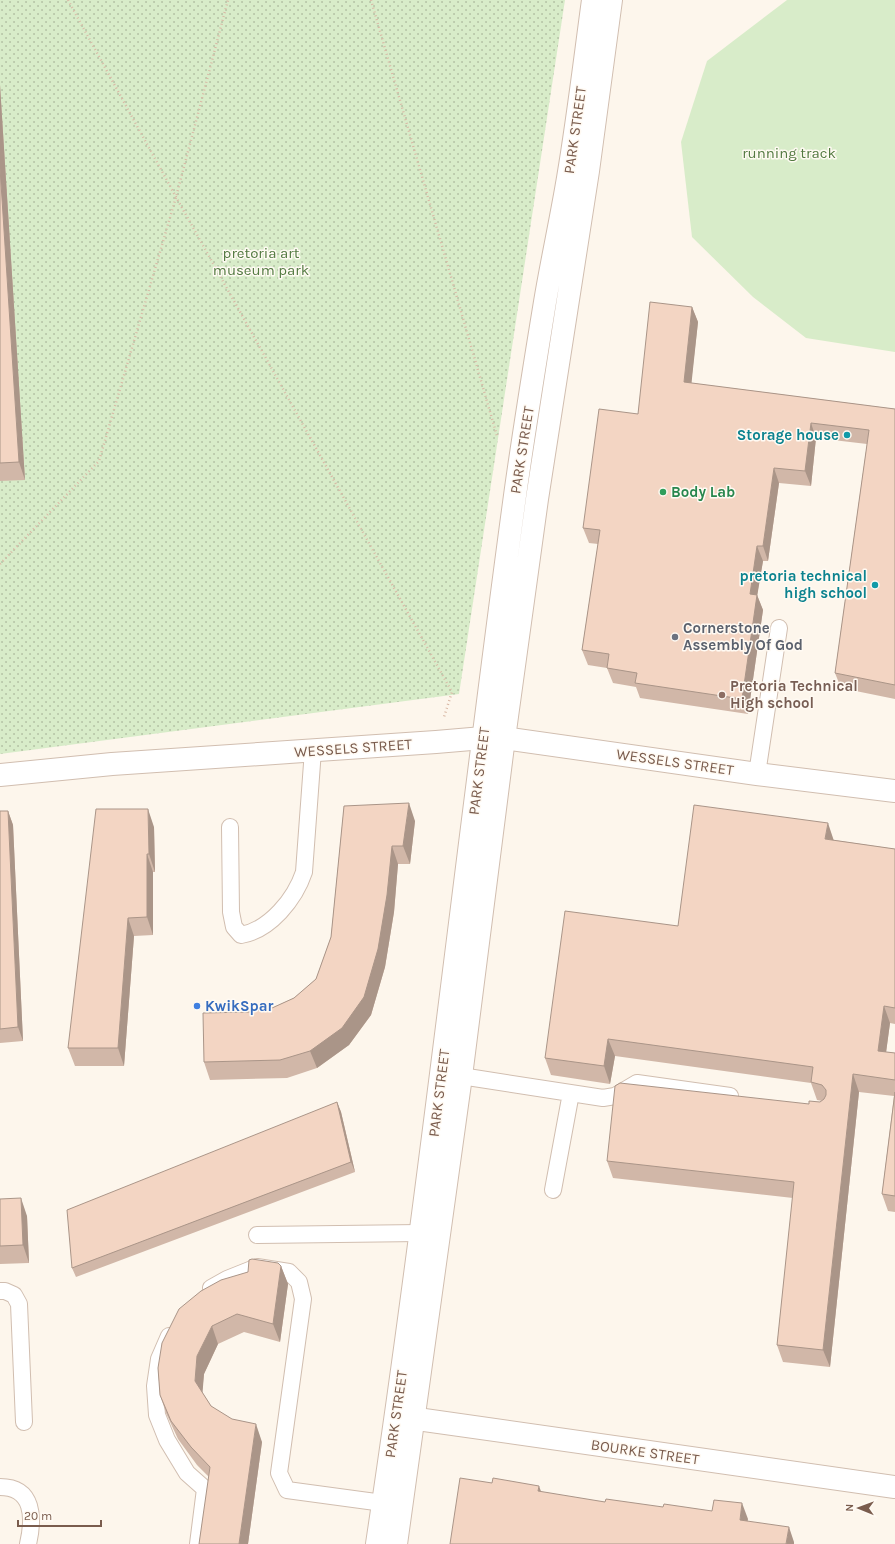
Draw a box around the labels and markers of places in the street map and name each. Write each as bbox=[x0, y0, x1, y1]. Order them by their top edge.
place label: Storage house bbox=[737, 426, 839, 444]
marker: Storage house bbox=[842, 430, 852, 440]
place label: Body Lab bbox=[671, 483, 735, 501]
marker: Body Lab bbox=[658, 487, 668, 497]
place label: pretoria technical high school bbox=[740, 567, 867, 602]
marker: pretoria technical high school bbox=[870, 580, 880, 590]
place label: Cornerstone Assembly Of God bbox=[683, 619, 803, 654]
marker: Cornerstone Assembly Of God bbox=[670, 632, 680, 642]
place label: Pretoria Technical High school bbox=[730, 677, 858, 712]
marker: Pretoria Technical High school bbox=[717, 690, 727, 700]
place label: KwikSpar bbox=[205, 997, 273, 1015]
marker: KwikSpar bbox=[192, 1001, 202, 1011]

